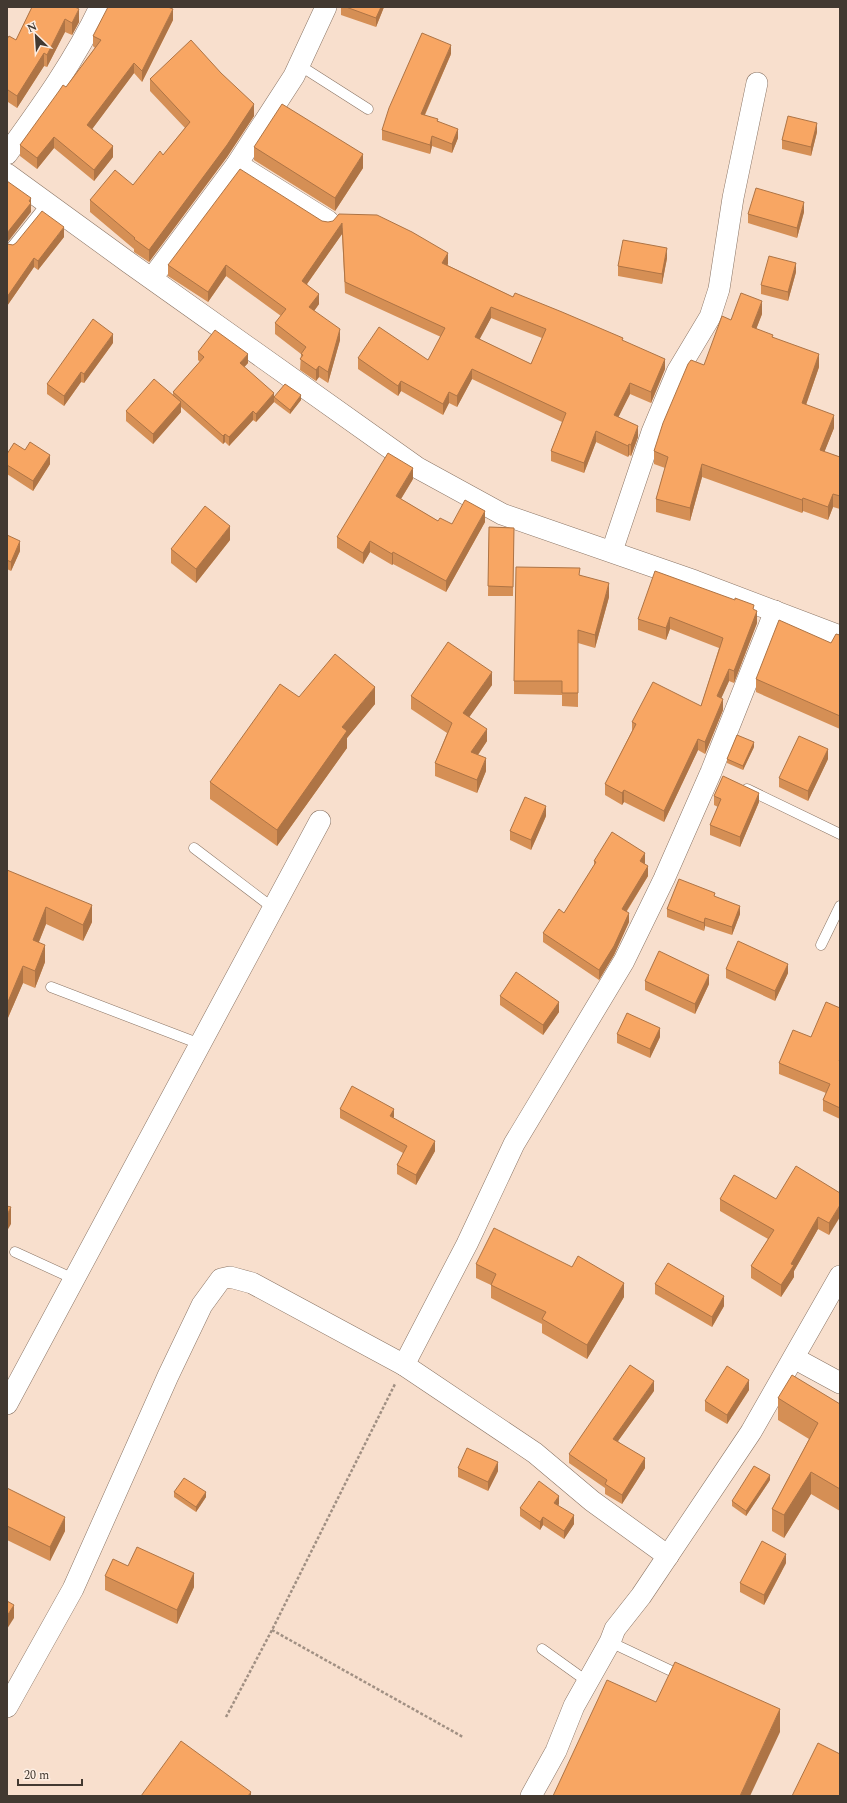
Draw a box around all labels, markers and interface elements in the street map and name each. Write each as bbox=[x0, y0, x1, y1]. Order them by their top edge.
north arrow bbox=[16, 16, 56, 56]
text: N bbox=[24, 18, 40, 37]
scale bar bbox=[18, 1761, 82, 1787]
text: 20 m bbox=[24, 1766, 49, 1785]

